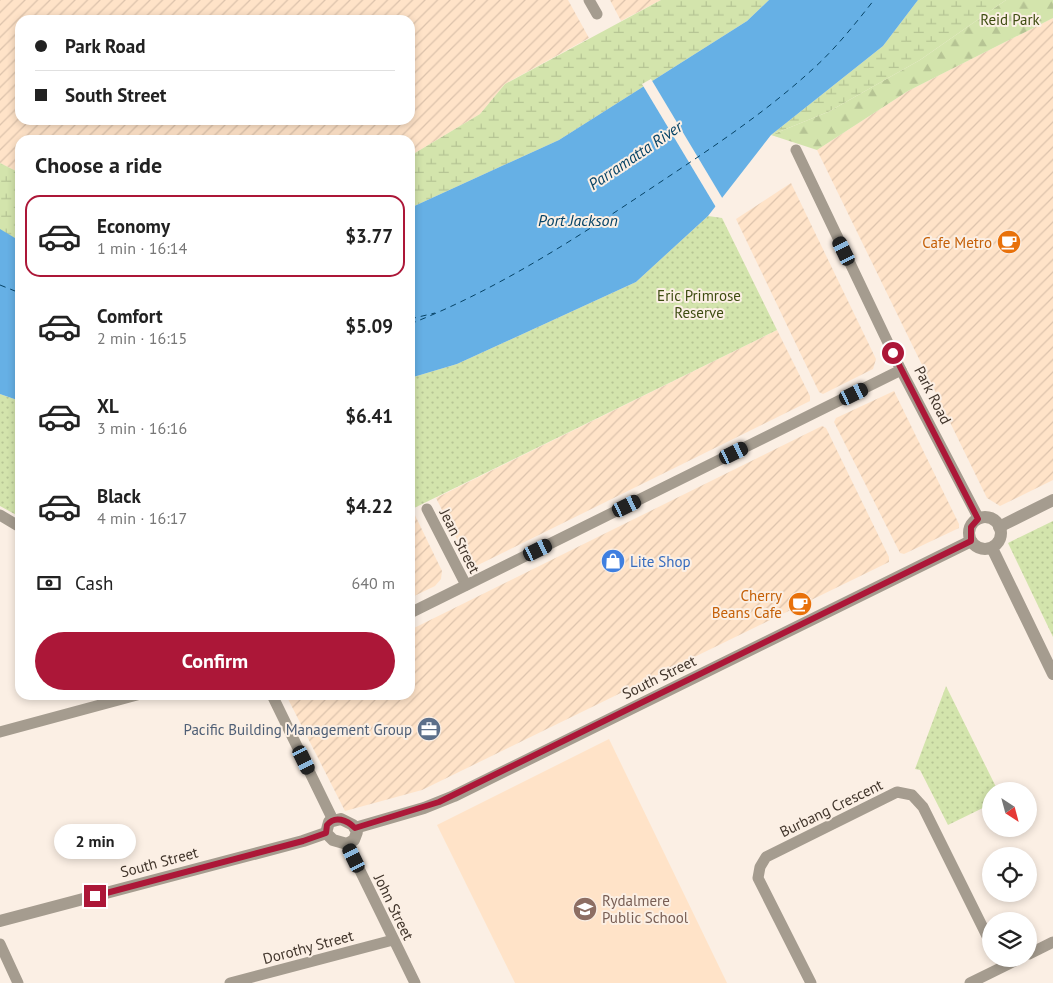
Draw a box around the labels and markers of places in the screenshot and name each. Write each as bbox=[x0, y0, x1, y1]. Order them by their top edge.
cafe icon: Cafe Metro bbox=[996, 229, 1022, 255]
place label: Cafe Metro bbox=[922, 233, 992, 252]
shop icon: Lite Shop bbox=[600, 548, 626, 574]
place label: Lite Shop bbox=[630, 552, 691, 571]
place label: Cherry Beans Cafe bbox=[712, 586, 782, 622]
cafe icon: Cherry Beans Cafe bbox=[787, 591, 813, 617]
office icon: Pacific Building Management Group bbox=[416, 716, 442, 742]
place label: Pacific Building Management Group bbox=[184, 720, 412, 739]
place label: Rydalmere Public School bbox=[602, 891, 689, 927]
school or university icon: Rydalmere Public School bbox=[572, 896, 598, 922]

